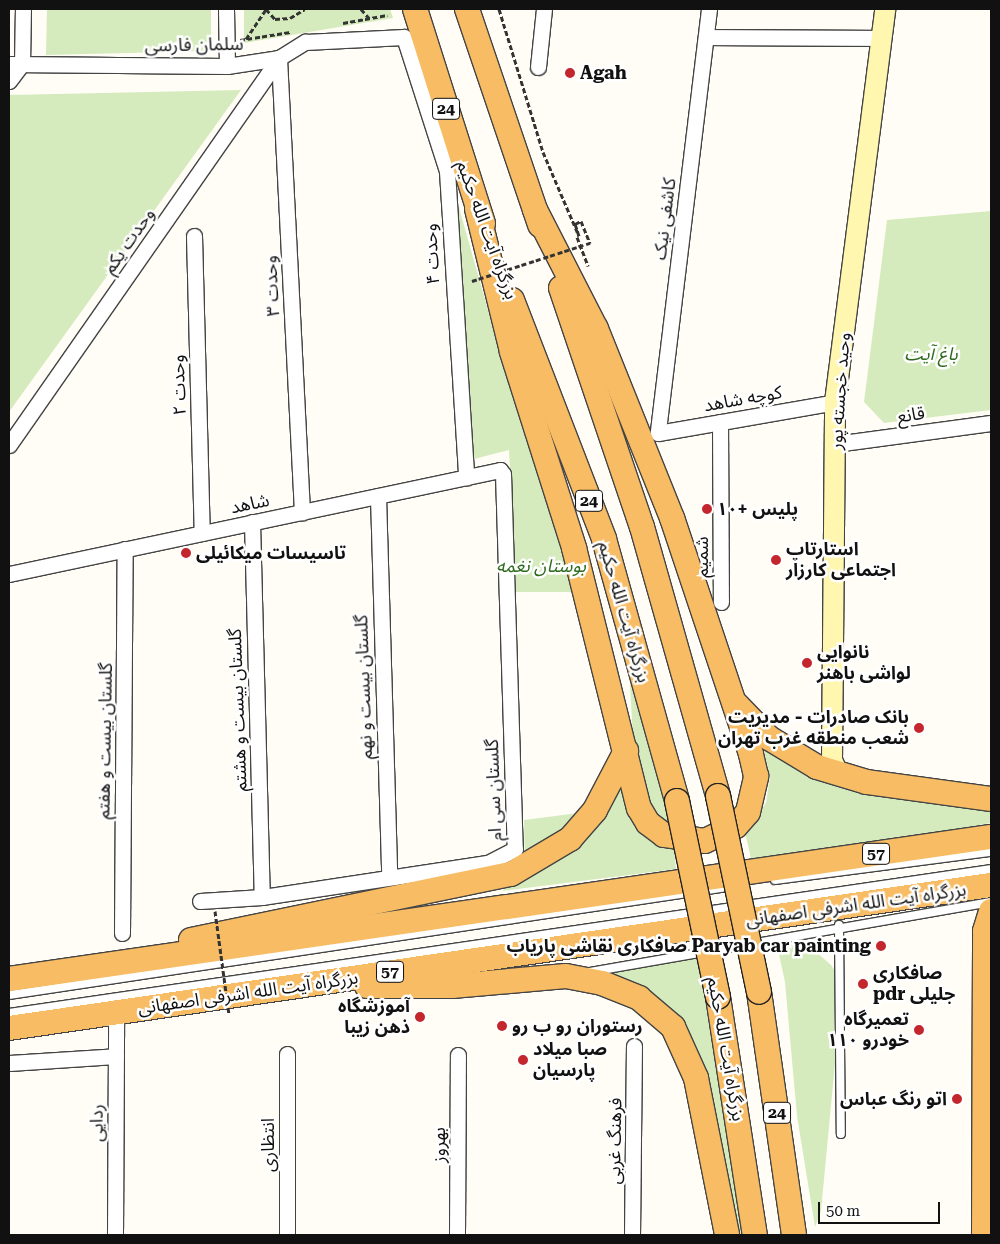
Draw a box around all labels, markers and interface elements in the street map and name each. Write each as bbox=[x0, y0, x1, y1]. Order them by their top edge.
street label: سلمان فارسی bbox=[144, 33, 244, 57]
place label: Agah bbox=[580, 62, 627, 84]
marker: Agah bbox=[564, 67, 576, 79]
road number: 24 bbox=[431, 96, 461, 122]
street label: بزرگراه آیت الله حکیم bbox=[452, 158, 522, 302]
street label: کاشفی نیک bbox=[649, 177, 681, 261]
street label: وحدت یکم bbox=[99, 204, 159, 278]
street label: وحدت ۴ bbox=[420, 223, 444, 285]
street label: وحدت ۳ bbox=[260, 255, 284, 317]
street label: وحید خجسته پور bbox=[825, 332, 855, 450]
park label: باغ آیت bbox=[904, 343, 958, 365]
street label: وحدت ۲ bbox=[167, 354, 191, 416]
street label: کوچه شاهد bbox=[702, 381, 784, 417]
street label: قانع bbox=[896, 402, 926, 428]
road number: 24 bbox=[574, 488, 604, 514]
street label: شاهد bbox=[229, 489, 271, 519]
place label: پلیس +۱۰ bbox=[717, 498, 798, 520]
marker: پلیس +۱۰ bbox=[701, 503, 713, 515]
street label: شمیم bbox=[691, 536, 713, 578]
street label: بزرگراه آیت الله حکیم bbox=[593, 539, 655, 685]
place label: استارتاپ اجتماعی کارزار bbox=[786, 539, 896, 582]
place label: تاسیسات میکائیلی bbox=[196, 542, 346, 564]
marker: تاسیسات میکائیلی bbox=[180, 547, 192, 559]
marker: استارتاپ اجتماعی کارزار bbox=[770, 554, 782, 566]
park label: بوستان نغمه bbox=[496, 555, 586, 577]
street label: گلستان بیست و نهم bbox=[351, 614, 377, 760]
street label: گلستان بیست و هشتم bbox=[224, 628, 252, 792]
place label: نانوایی لواشی باهنر bbox=[817, 642, 911, 684]
marker: نانوایی لواشی باهنر bbox=[801, 657, 813, 669]
street label: گلستان بیست و هفتم bbox=[93, 662, 117, 820]
place label: بانک صادرات - مدیریت شعب منطقه غرب تهران bbox=[718, 707, 909, 750]
marker: بانک صادرات - مدیریت شعب منطقه غرب تهران bbox=[913, 722, 925, 734]
street label: گلستان سی ام bbox=[481, 739, 507, 841]
road number: 57 bbox=[861, 841, 891, 868]
street label: بزرگراه آیت الله اشرفی اصفهانی bbox=[744, 879, 968, 931]
place label: صافکاری نقاشی پاریاب Paryab car painting bbox=[506, 935, 871, 957]
marker: صافکاری نقاشی پاریاب Paryab car painting bbox=[875, 940, 887, 952]
road number: 57 bbox=[375, 959, 405, 986]
place label: صافکاری pdr جلیلی bbox=[873, 963, 955, 1006]
street label: بزرگراه آیت الله اشرفی اصفهانی bbox=[136, 967, 360, 1019]
street label: بزرگراه آیت الله حکیم bbox=[703, 975, 749, 1123]
marker: صافکاری pdr جلیلی bbox=[857, 978, 869, 990]
place label: آموزشگاه ذهن زیبا bbox=[338, 996, 410, 1038]
place label: تعمیرگاه خودرو ۱۱۰ bbox=[827, 1009, 909, 1052]
marker: آموزشگاه ذهن زیبا bbox=[414, 1011, 426, 1023]
place label: رستوران رو ب رو bbox=[512, 1015, 643, 1037]
marker: رستوران رو ب رو bbox=[496, 1020, 508, 1032]
marker: تعمیرگاه خودرو ۱۱۰ bbox=[913, 1024, 925, 1036]
place label: صبا میلاد پارسیان bbox=[533, 1039, 607, 1082]
marker: صبا میلاد پارسیان bbox=[517, 1054, 529, 1066]
place label: اتو رنگ عباس bbox=[840, 1088, 947, 1110]
marker: اتو رنگ عباس bbox=[951, 1093, 963, 1105]
street label: فرهنگ غربی bbox=[603, 1097, 627, 1185]
road number: 24 bbox=[762, 1100, 792, 1126]
street label: ردایی bbox=[86, 1104, 108, 1142]
street label: انتظاری bbox=[257, 1118, 279, 1172]
street label: بهروز bbox=[428, 1127, 450, 1163]
scale bar bbox=[820, 1192, 942, 1224]
text: 50 m bbox=[826, 1202, 860, 1220]

